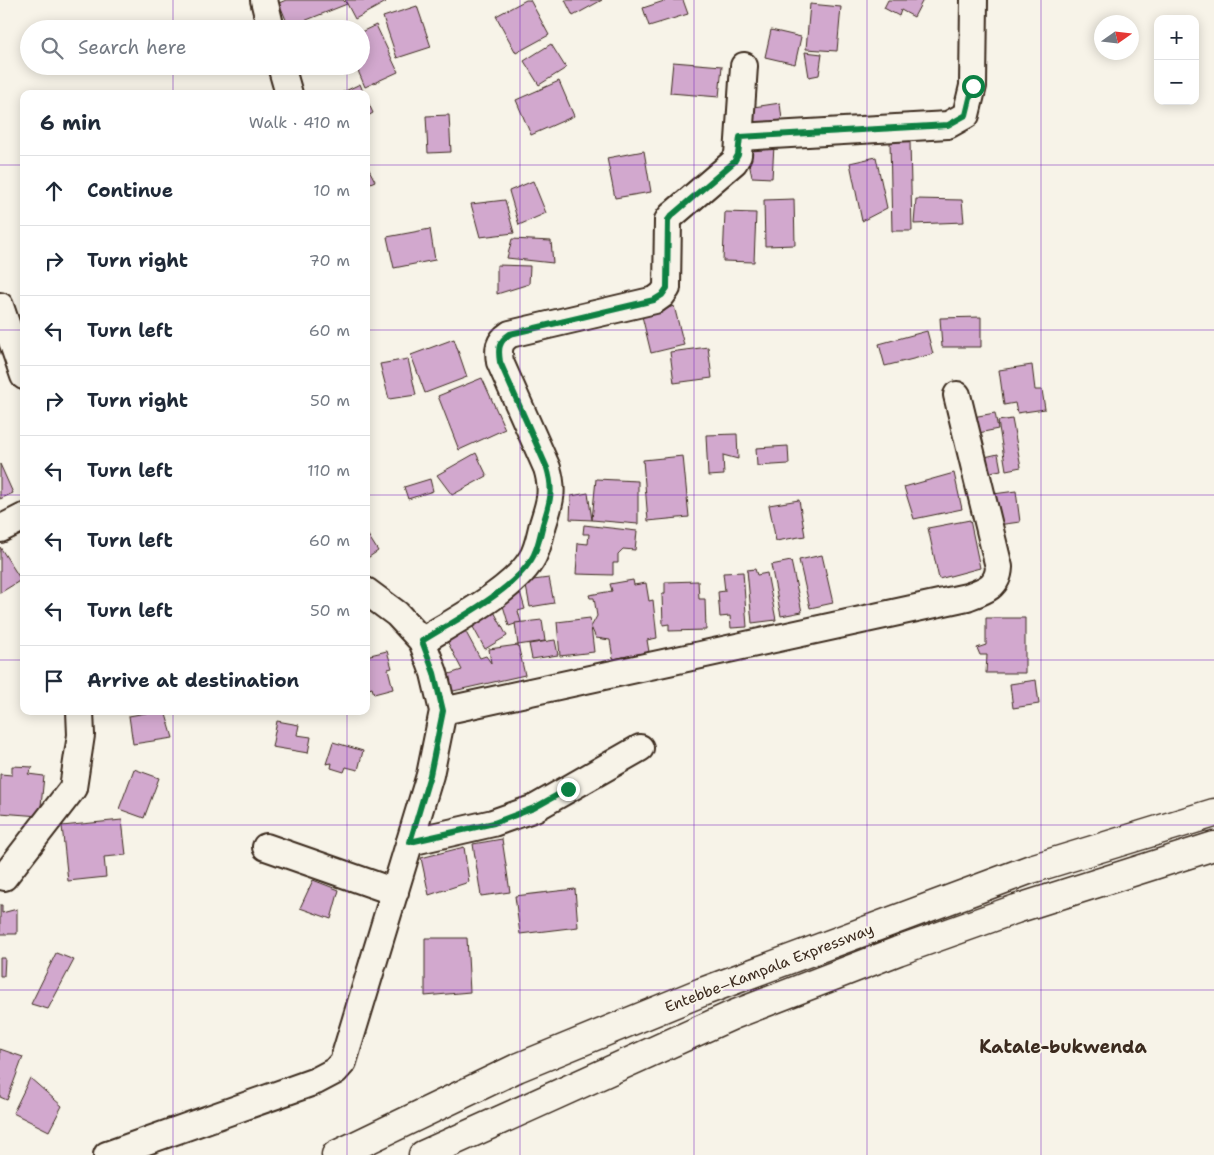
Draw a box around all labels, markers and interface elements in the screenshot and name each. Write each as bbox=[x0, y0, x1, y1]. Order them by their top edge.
north arrow bbox=[1094, 15, 1139, 60]
map controls bbox=[1154, 15, 1199, 105]
button: + bbox=[1154, 15, 1199, 60]
search box bbox=[20, 20, 370, 75]
icon: search bbox=[38, 34, 66, 62]
text: Search here bbox=[78, 35, 187, 60]
button: − bbox=[1154, 60, 1199, 105]
route start bbox=[962, 75, 985, 98]
text: 6 min bbox=[40, 109, 101, 137]
text: Walk · 410 m bbox=[249, 112, 350, 133]
icon: ahead bbox=[40, 177, 68, 205]
text: Continue bbox=[87, 178, 173, 203]
text: 10 m bbox=[313, 180, 350, 201]
icon: right bbox=[40, 247, 68, 275]
text: Turn right bbox=[87, 248, 188, 273]
text: 70 m bbox=[309, 250, 350, 271]
icon: left bbox=[40, 317, 68, 345]
text: Turn left bbox=[87, 318, 173, 343]
text: 60 m bbox=[309, 320, 350, 341]
icon: right bbox=[40, 387, 68, 415]
text: Turn right bbox=[87, 388, 188, 413]
text: 50 m bbox=[310, 390, 350, 411]
icon: left bbox=[40, 457, 68, 485]
text: Turn left bbox=[87, 458, 173, 483]
text: 110 m bbox=[307, 460, 350, 481]
icon: left bbox=[40, 527, 68, 555]
text: Turn left bbox=[87, 528, 173, 553]
text: 60 m bbox=[309, 530, 350, 551]
icon: left bbox=[40, 597, 68, 625]
text: Turn left bbox=[87, 598, 173, 623]
text: 50 m bbox=[310, 600, 350, 621]
icon: arrive bbox=[40, 667, 68, 695]
text: Arrive at destination bbox=[87, 668, 299, 693]
route end bbox=[557, 778, 580, 801]
street label: Entebbe–Kampala Expressway bbox=[662, 919, 876, 1017]
district label: Katale-bukwenda bbox=[979, 1035, 1148, 1059]

